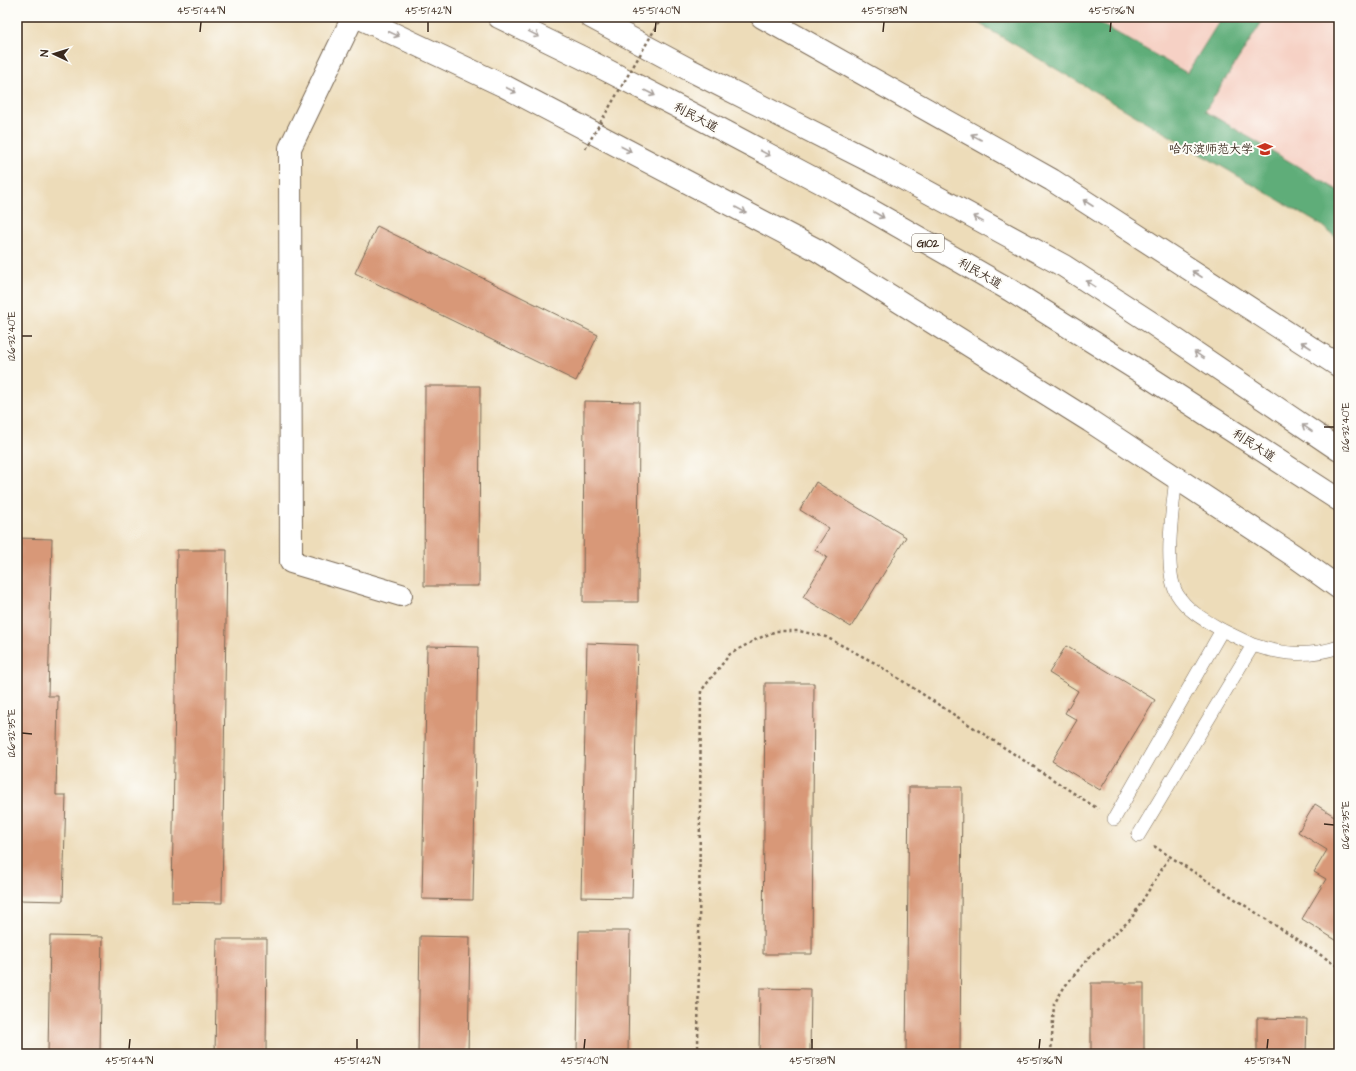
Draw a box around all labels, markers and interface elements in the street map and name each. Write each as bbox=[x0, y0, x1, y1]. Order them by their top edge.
text: 45°51'44"N bbox=[177, 4, 225, 18]
text: 45°51'42"N bbox=[404, 4, 452, 18]
text: 45°51'40"N bbox=[632, 4, 680, 18]
text: 45°51'38"N bbox=[861, 4, 907, 18]
text: 45°51'36"N bbox=[1088, 4, 1134, 18]
one-way arrow bbox=[387, 31, 399, 38]
one-way arrow bbox=[527, 31, 539, 38]
north arrow bbox=[34, 34, 74, 74]
text: N bbox=[37, 49, 52, 57]
one-way arrow bbox=[505, 86, 517, 94]
one-way arrow bbox=[644, 89, 656, 97]
street label: 利民大道 bbox=[671, 99, 721, 136]
one-way arrow bbox=[970, 133, 982, 141]
school or university icon: 哈尔滨师范大学 bbox=[1256, 140, 1274, 158]
place label: 哈尔滨师范大学 bbox=[1169, 141, 1253, 158]
one-way arrow bbox=[620, 146, 632, 154]
one-way arrow bbox=[759, 150, 771, 157]
one-way arrow bbox=[1082, 199, 1094, 207]
one-way arrow bbox=[735, 206, 747, 214]
one-way arrow bbox=[873, 212, 885, 220]
one-way arrow bbox=[972, 215, 984, 222]
road number: G102 bbox=[912, 234, 944, 252]
street label: 利民大道 bbox=[955, 254, 1005, 293]
one-way arrow bbox=[1192, 270, 1203, 278]
one-way arrow bbox=[1085, 279, 1097, 287]
text: 126°32'40"E bbox=[5, 311, 19, 361]
one-way arrow bbox=[1301, 341, 1312, 349]
one-way arrow bbox=[1194, 351, 1205, 359]
text: 126°32'40"E bbox=[1339, 402, 1353, 452]
one-way arrow bbox=[1302, 424, 1313, 432]
street label: 利民大道 bbox=[1229, 425, 1278, 466]
text: 126°32'35"E bbox=[5, 709, 19, 757]
text: 126°32'35"E bbox=[1339, 801, 1353, 849]
text: 45°51'44"N bbox=[105, 1054, 153, 1068]
text: 45°51'42"N bbox=[333, 1054, 381, 1068]
text: 45°51'40"N bbox=[560, 1054, 608, 1068]
text: 45°51'38"N bbox=[789, 1054, 835, 1068]
text: 45°51'36"N bbox=[1016, 1054, 1062, 1068]
text: 45°51'34"N bbox=[1244, 1054, 1290, 1068]

